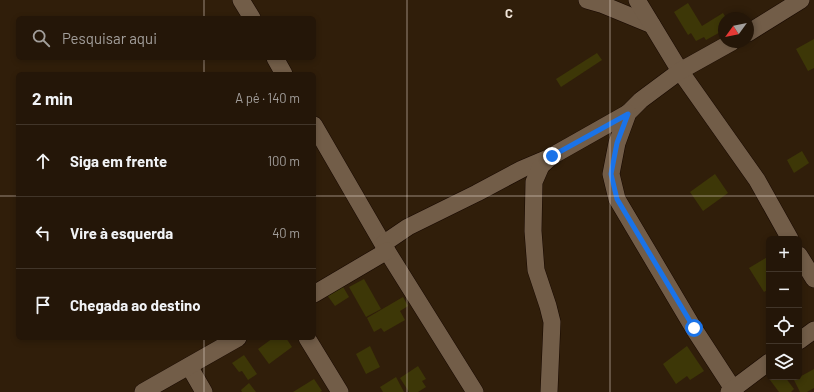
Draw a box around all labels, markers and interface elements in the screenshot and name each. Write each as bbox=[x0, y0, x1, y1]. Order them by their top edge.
text: C bbox=[505, 5, 513, 21]
north arrow bbox=[718, 12, 754, 48]
search box bbox=[16, 16, 316, 60]
icon: search bbox=[30, 27, 52, 49]
text: Pesquisar aqui bbox=[62, 29, 157, 47]
text: 2 min bbox=[32, 88, 73, 108]
text: A pé · 140 m bbox=[235, 90, 300, 106]
route end bbox=[543, 147, 561, 165]
icon: ahead bbox=[32, 150, 54, 172]
text: Siga em frente bbox=[70, 152, 167, 170]
text: 100 m bbox=[267, 153, 300, 169]
icon: left bbox=[32, 222, 54, 244]
text: Vire à esquerda bbox=[70, 224, 173, 242]
text: 40 m bbox=[272, 225, 300, 241]
map controls bbox=[766, 236, 802, 380]
button: + bbox=[766, 236, 802, 272]
button: − bbox=[766, 272, 802, 308]
icon: arrive bbox=[32, 294, 54, 316]
text: Chegada ao destino bbox=[70, 296, 201, 314]
button: locate bbox=[766, 308, 802, 344]
route start bbox=[685, 319, 703, 337]
button: layers bbox=[766, 344, 802, 380]

